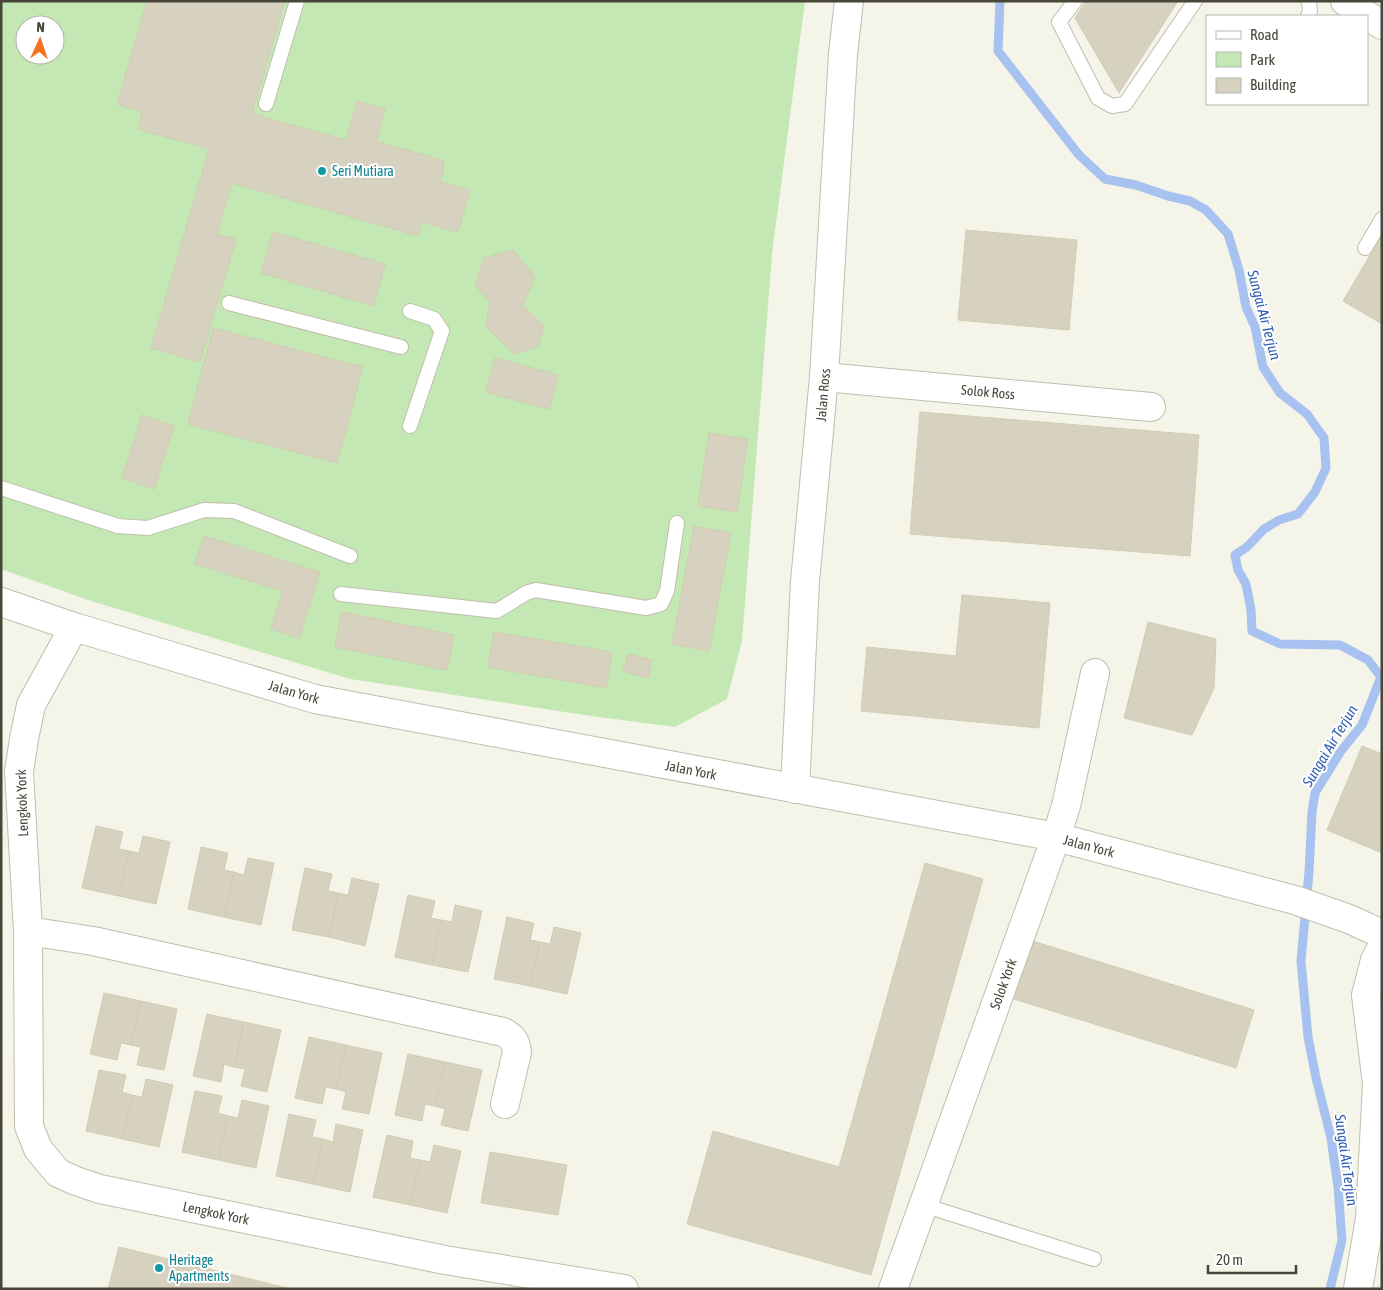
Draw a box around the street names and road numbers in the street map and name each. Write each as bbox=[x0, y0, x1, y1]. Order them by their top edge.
street label: Jalan Ross bbox=[813, 368, 833, 422]
street label: Solok Ross bbox=[960, 382, 1016, 402]
street label: Jalan York bbox=[267, 677, 321, 707]
street label: Jalan York bbox=[664, 757, 718, 783]
street label: Lengkok York bbox=[13, 769, 31, 837]
street label: Jalan York bbox=[1062, 832, 1116, 860]
street label: Solok York bbox=[986, 956, 1020, 1012]
street label: Lengkok York bbox=[181, 1198, 251, 1228]

